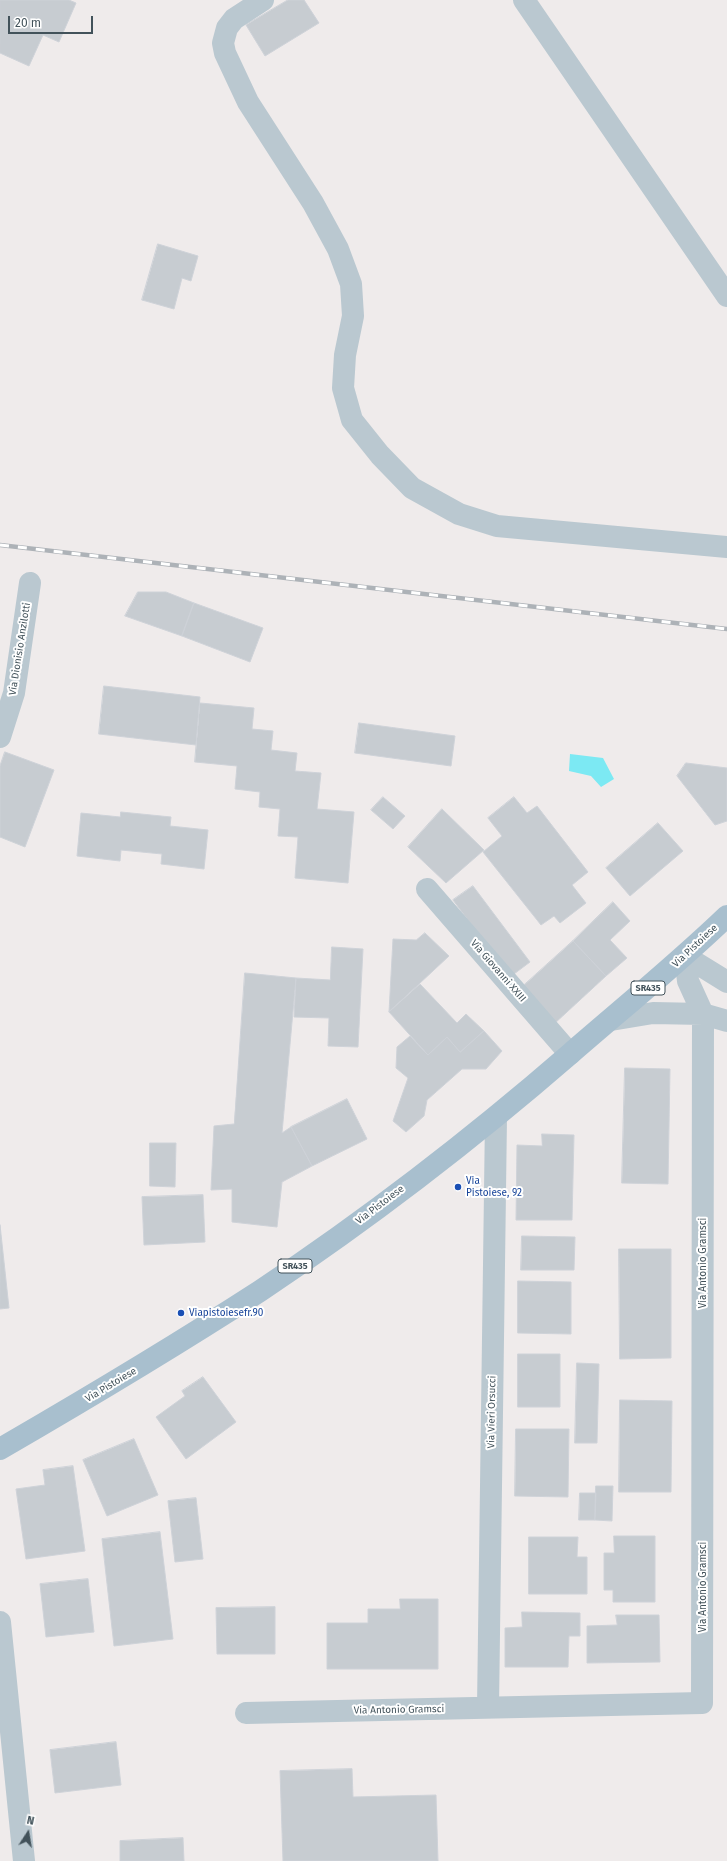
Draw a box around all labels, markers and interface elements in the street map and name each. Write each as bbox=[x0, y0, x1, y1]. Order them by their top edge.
scale bar bbox=[10, 8, 95, 34]
text: 20 m bbox=[15, 16, 41, 30]
street label: Via Dionisio Anzilotti bbox=[7, 602, 33, 696]
street label: Via Pistoiese bbox=[670, 922, 720, 970]
street label: Via Giovanni XXIII bbox=[468, 937, 528, 1005]
road number: SR435 bbox=[631, 981, 665, 995]
place label: Via Pistoiese, 92 bbox=[466, 1175, 522, 1198]
marker: Via Pistoiese, 92 bbox=[453, 1182, 463, 1192]
street label: Via Pistoiese bbox=[353, 1183, 407, 1227]
street label: Via Antonio Gramsci bbox=[697, 1218, 709, 1308]
road number: SR435 bbox=[278, 1259, 312, 1273]
place label: Viapistoiesefr.90 bbox=[189, 1307, 263, 1319]
marker: Viapistoiesefr.90 bbox=[176, 1308, 186, 1318]
street label: Via Pistoiese bbox=[83, 1365, 139, 1405]
street label: Via Vieri Orsucci bbox=[485, 1375, 499, 1449]
street label: Via Antonio Gramsci bbox=[697, 1542, 709, 1632]
street label: Via Antonio Gramsci bbox=[354, 1703, 444, 1717]
north arrow bbox=[8, 1813, 48, 1853]
text: N bbox=[26, 1814, 36, 1828]

